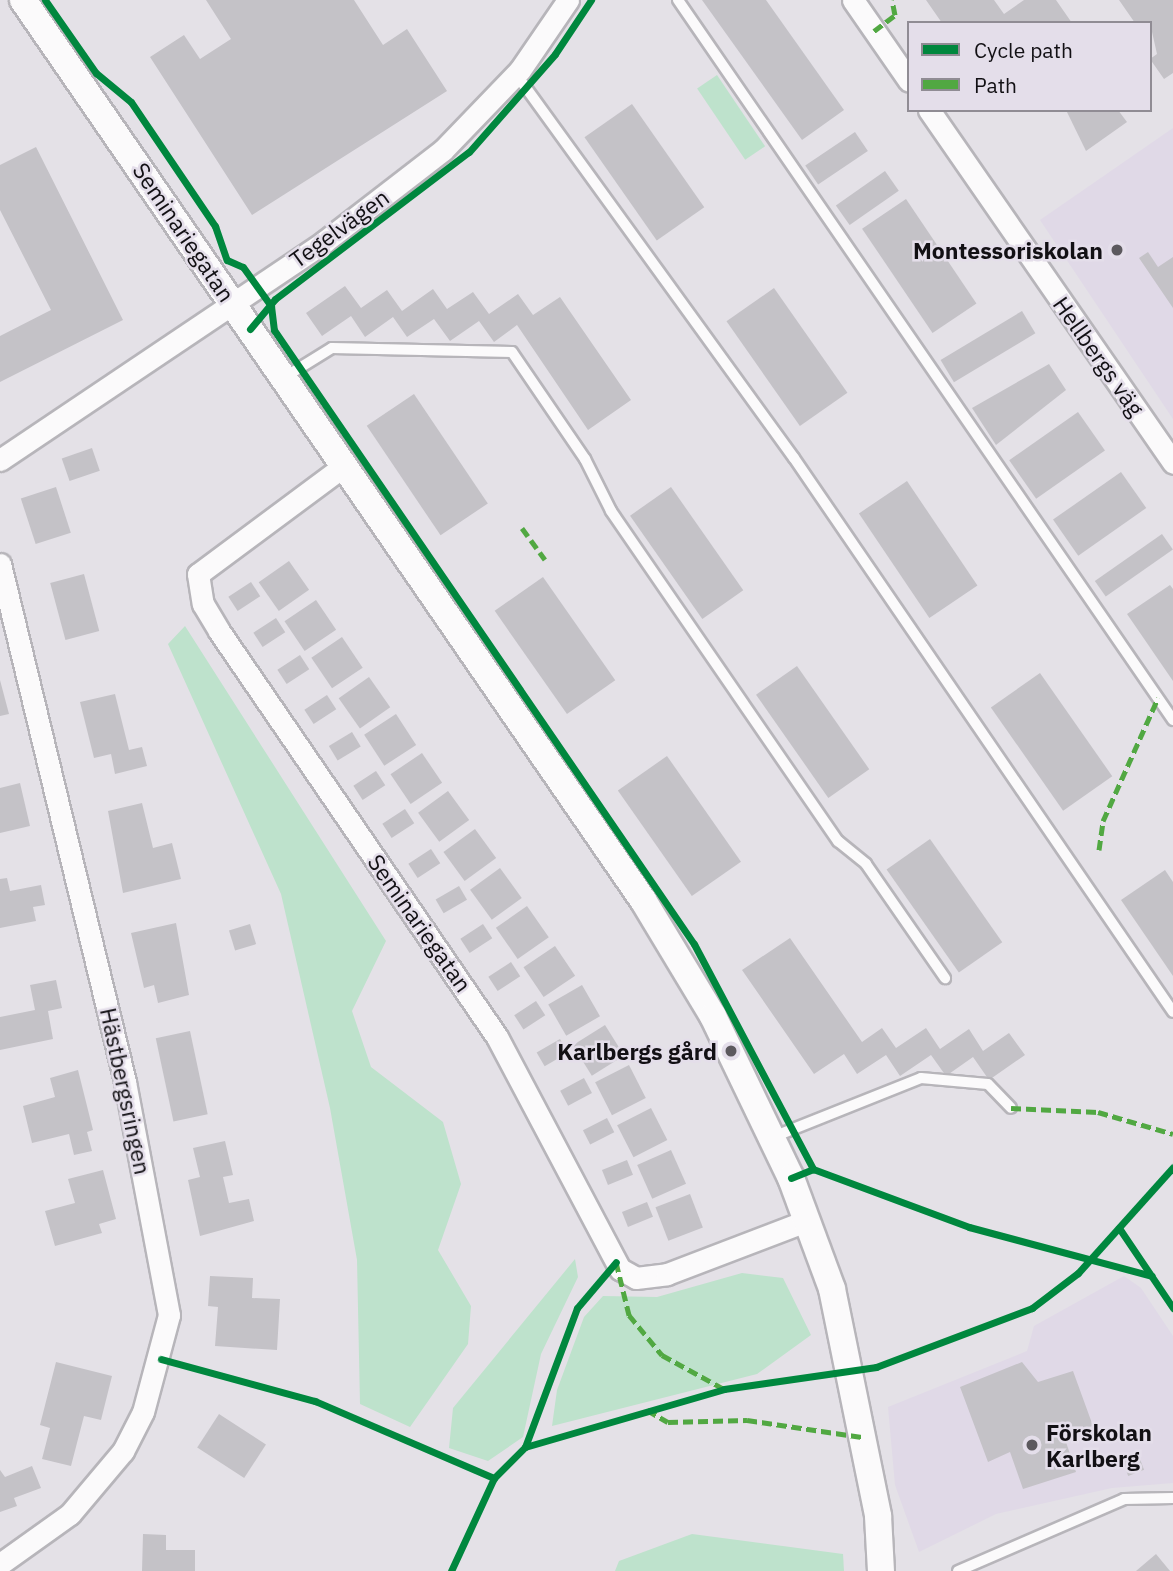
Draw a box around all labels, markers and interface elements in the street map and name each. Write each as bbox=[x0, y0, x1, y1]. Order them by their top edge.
legend bbox=[907, 21, 1152, 112]
text: Cycle path bbox=[974, 36, 1073, 64]
text: Path bbox=[974, 71, 1017, 99]
street label: Seminariegatan bbox=[127, 157, 241, 307]
street label: Tegelvägen bbox=[284, 183, 394, 273]
place label: Montessoriskolan bbox=[913, 236, 1103, 264]
marker: Montessoriskolan bbox=[1109, 242, 1125, 258]
street label: Hellbergs väg bbox=[1048, 291, 1150, 421]
street label: Seminariegatan bbox=[362, 849, 478, 997]
street label: Hästbergsringen bbox=[95, 1005, 157, 1177]
place label: Karlbergs gård bbox=[557, 1037, 717, 1065]
marker: Karlbergs gård bbox=[723, 1043, 739, 1059]
place label: Förskolan Karlberg bbox=[1046, 1418, 1152, 1472]
marker: Förskolan Karlberg bbox=[1024, 1437, 1040, 1453]

